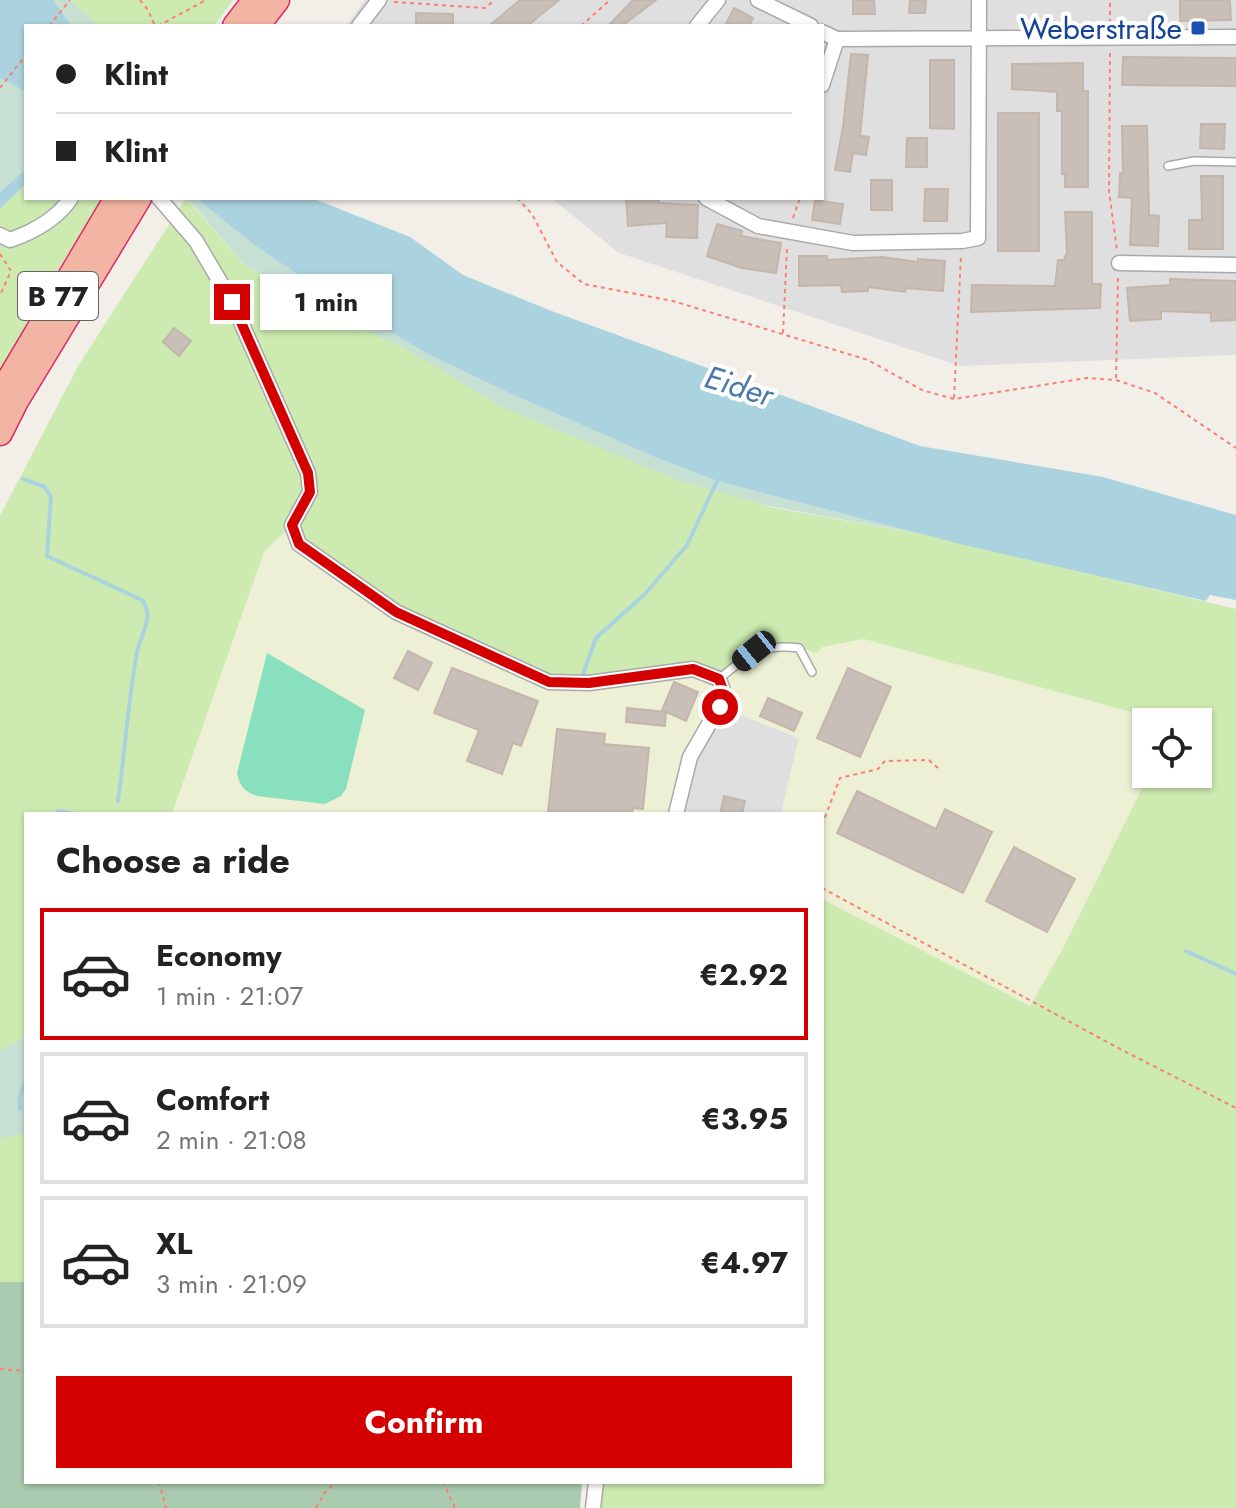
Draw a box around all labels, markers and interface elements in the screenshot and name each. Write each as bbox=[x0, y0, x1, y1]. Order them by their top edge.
place label: Weberstraße bbox=[1020, 7, 1182, 50]
marker: Weberstraße bbox=[1189, 19, 1207, 37]
text: Klint bbox=[104, 53, 168, 96]
text: Klint bbox=[104, 130, 168, 173]
road number: B 77 bbox=[18, 272, 98, 320]
callout: 1 min bbox=[260, 274, 392, 330]
text: 1 min bbox=[294, 283, 358, 321]
route end bbox=[214, 284, 250, 320]
water label: Eider bbox=[699, 354, 781, 419]
car bbox=[728, 627, 780, 675]
route start bbox=[702, 689, 738, 725]
map controls bbox=[1132, 708, 1212, 788]
button: locate bbox=[1132, 708, 1212, 788]
text: Choose a ride bbox=[56, 834, 290, 886]
text: Economy bbox=[156, 934, 282, 977]
icon: car bbox=[60, 938, 132, 1010]
text: €2.92 bbox=[699, 953, 788, 996]
text: 1 min · 21:07 bbox=[156, 977, 303, 1015]
text: Comfort bbox=[156, 1078, 269, 1121]
icon: car bbox=[60, 1082, 132, 1154]
text: €3.95 bbox=[701, 1097, 788, 1140]
text: 2 min · 21:08 bbox=[156, 1121, 307, 1159]
text: XL bbox=[156, 1222, 192, 1265]
icon: car bbox=[60, 1226, 132, 1298]
text: €4.97 bbox=[700, 1241, 788, 1284]
text: 3 min · 21:09 bbox=[156, 1265, 307, 1303]
button: Confirm bbox=[56, 1376, 792, 1468]

